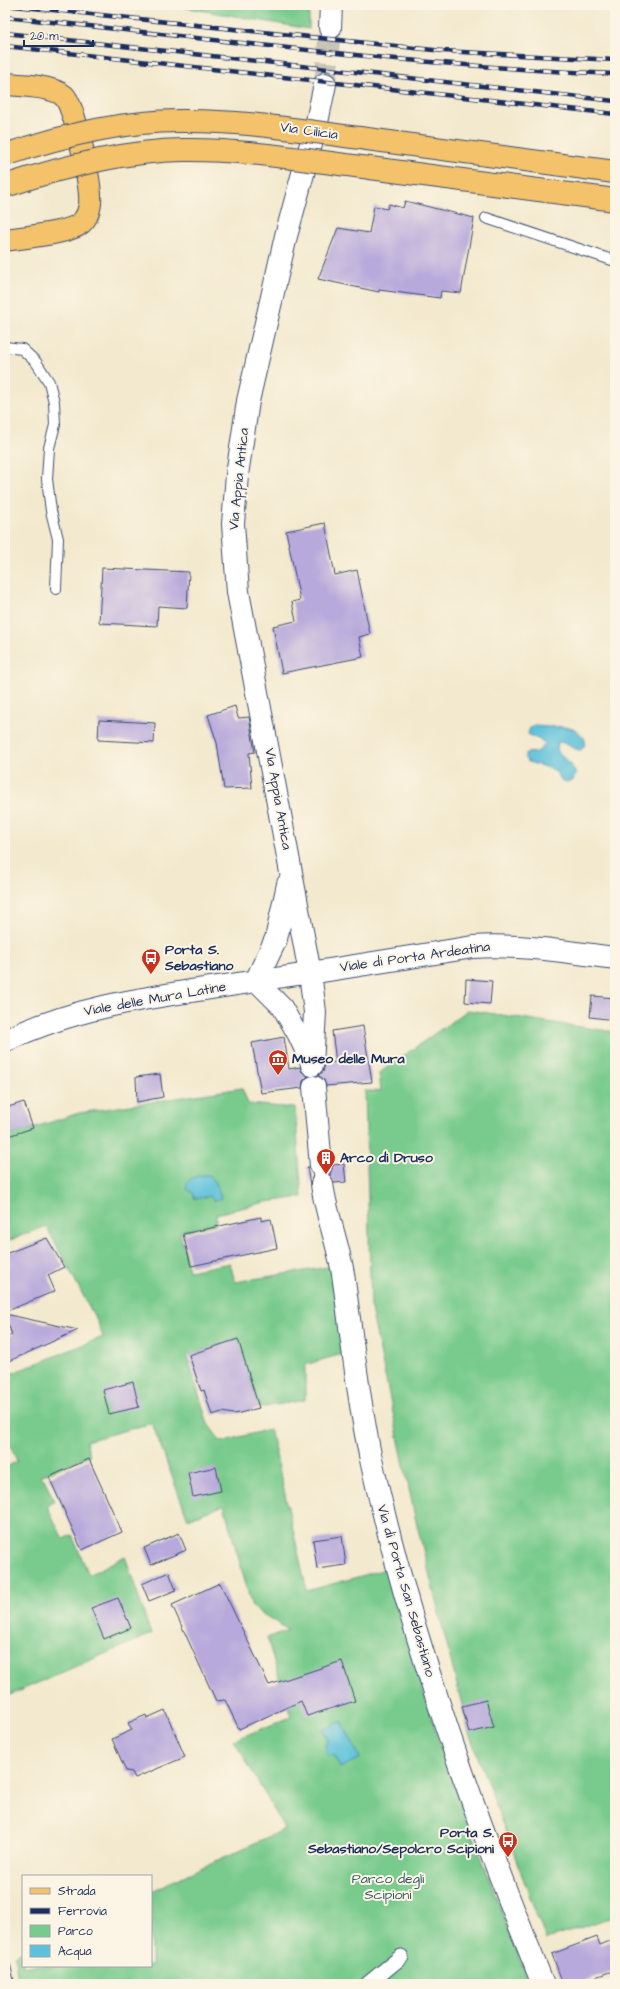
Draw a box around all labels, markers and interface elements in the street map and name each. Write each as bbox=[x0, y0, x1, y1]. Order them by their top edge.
scale bar bbox=[24, 22, 93, 48]
text: 20 m bbox=[30, 28, 59, 45]
street label: Via Cilicia bbox=[279, 117, 339, 145]
street label: Via Appia Antica bbox=[224, 427, 254, 531]
street label: Via Appia Antica bbox=[259, 747, 297, 851]
street label: Viale di Porta Ardeatina bbox=[338, 937, 492, 977]
place label: Porta S. Sebastiano bbox=[164, 940, 233, 976]
bus stop icon: Porta S. Sebastiano bbox=[140, 947, 162, 975]
street label: Viale delle Mura Latine bbox=[82, 977, 228, 1021]
museum icon: Museo delle Mura bbox=[267, 1048, 289, 1076]
place label: Museo delle Mura bbox=[292, 1049, 406, 1069]
building icon: Arco di Druso bbox=[315, 1147, 337, 1175]
place label: Arco di Druso bbox=[340, 1148, 433, 1168]
street label: Via di Porta San Sebastiano bbox=[372, 1502, 440, 1680]
place label: Porta S. Sebastiano/Sepolcro Scipioni bbox=[307, 1823, 495, 1859]
bus stop icon: Porta S. Sebastiano/Sepolcro Scipioni bbox=[497, 1830, 519, 1858]
park label: Parco degli Scipioni bbox=[352, 1869, 424, 1905]
legend bbox=[22, 1875, 152, 1967]
text: Strada bbox=[58, 1883, 96, 1900]
text: Ferrovia bbox=[58, 1903, 107, 1920]
text: Parco bbox=[58, 1923, 93, 1940]
text: Acqua bbox=[58, 1943, 92, 1960]

